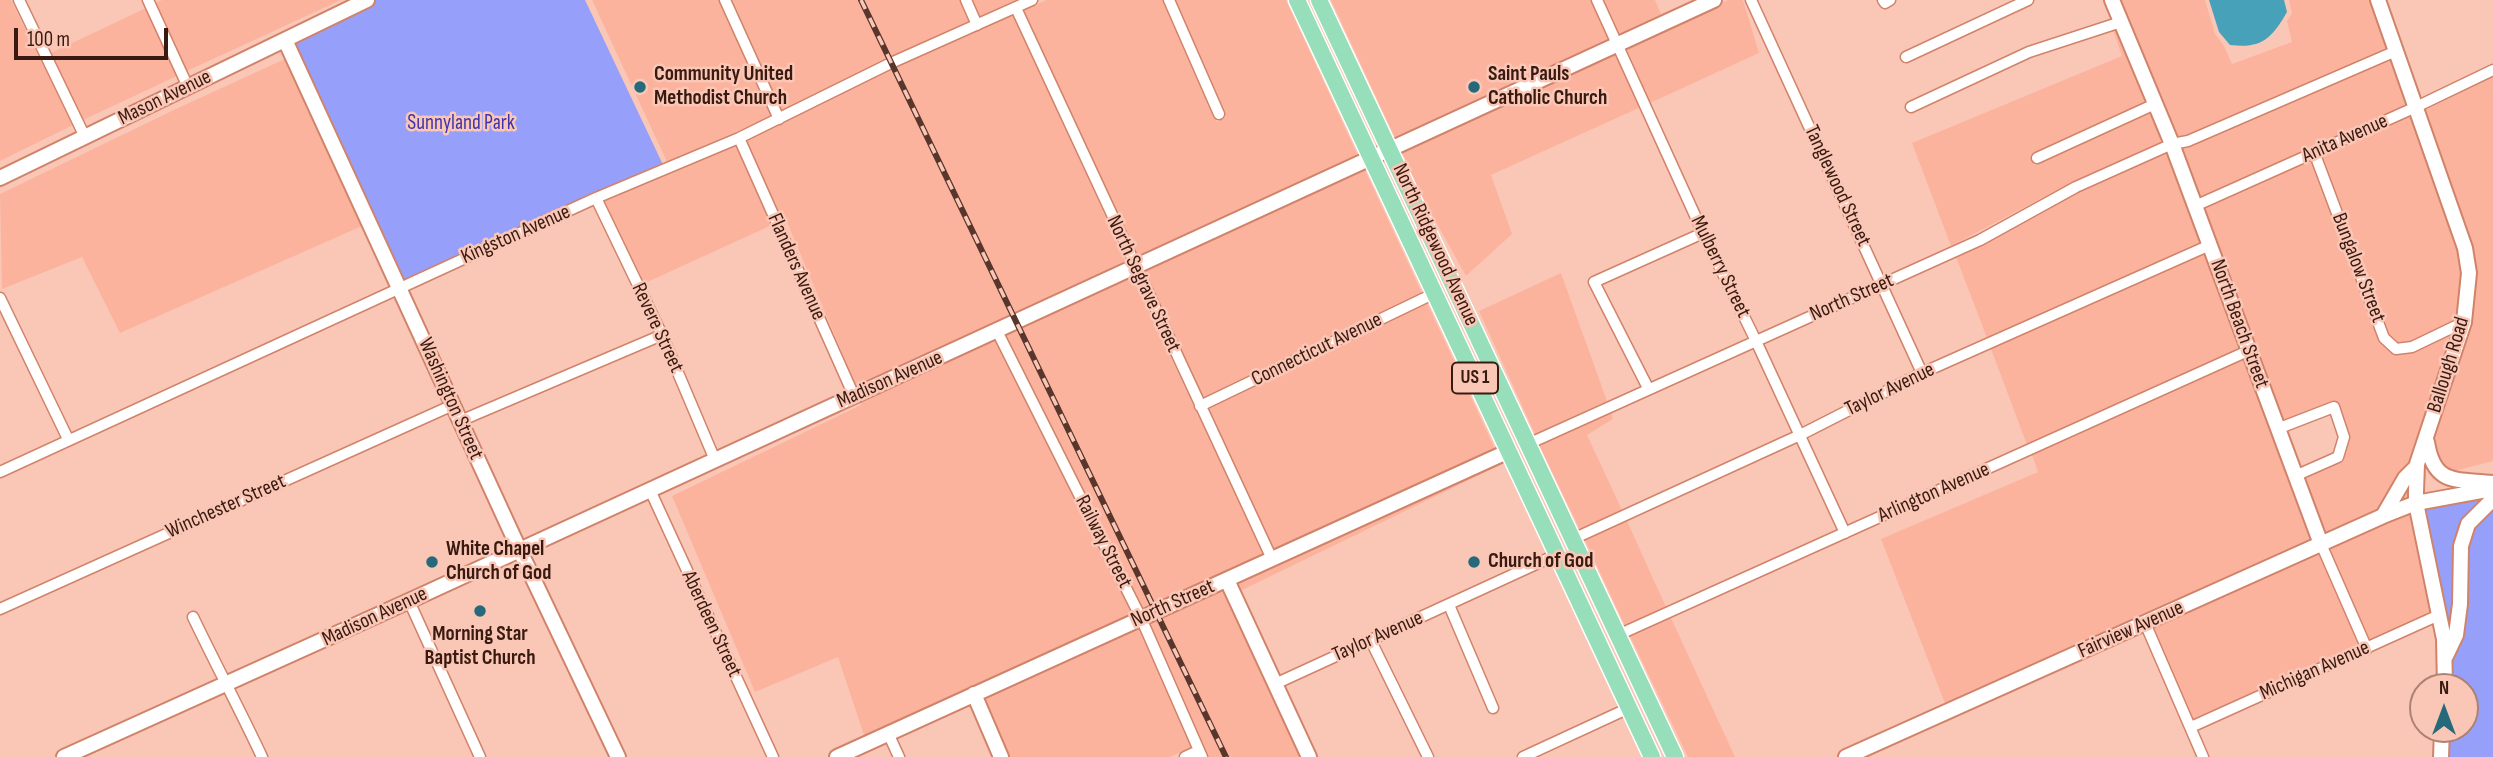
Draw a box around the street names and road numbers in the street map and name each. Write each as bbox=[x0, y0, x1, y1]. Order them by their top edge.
street label: Mason Avenue bbox=[114, 65, 216, 131]
street label: Anita Avenue bbox=[2298, 109, 2392, 169]
street label: Tanglewood Street bbox=[1798, 122, 1876, 250]
street label: North Ridgewood Avenue bbox=[1386, 160, 1484, 330]
street label: Kingston Avenue bbox=[457, 200, 575, 270]
street label: Flanders Avenue bbox=[761, 210, 831, 324]
street label: Bungalow Street bbox=[2326, 210, 2390, 326]
street label: North Segrave Street bbox=[1100, 212, 1186, 356]
street label: Mulberry Street bbox=[1685, 212, 1755, 322]
street label: North Beach Street bbox=[2204, 256, 2274, 392]
street label: North Street bbox=[1806, 268, 1898, 328]
street label: Revere Street bbox=[625, 279, 689, 377]
street label: Connecticut Avenue bbox=[1248, 308, 1386, 392]
street label: Ballough Road bbox=[2423, 314, 2475, 416]
street label: Washington Street bbox=[412, 334, 488, 464]
street label: Madison Avenue bbox=[833, 345, 947, 415]
street label: Taylor Avenue bbox=[1841, 358, 1939, 422]
road number: US 1 bbox=[1452, 362, 1498, 394]
street label: Arlington Avenue bbox=[1874, 457, 1994, 529]
street label: Winchester Street bbox=[162, 469, 290, 545]
street label: Railway Street bbox=[1069, 491, 1137, 593]
street label: Aberdeen Street bbox=[675, 567, 747, 681]
street label: North Street bbox=[1127, 574, 1219, 634]
street label: Madison Avenue bbox=[318, 582, 432, 652]
street label: Fairview Avenue bbox=[2074, 596, 2188, 664]
street label: Taylor Avenue bbox=[1329, 606, 1427, 668]
street label: Michigan Avenue bbox=[2256, 636, 2374, 706]

